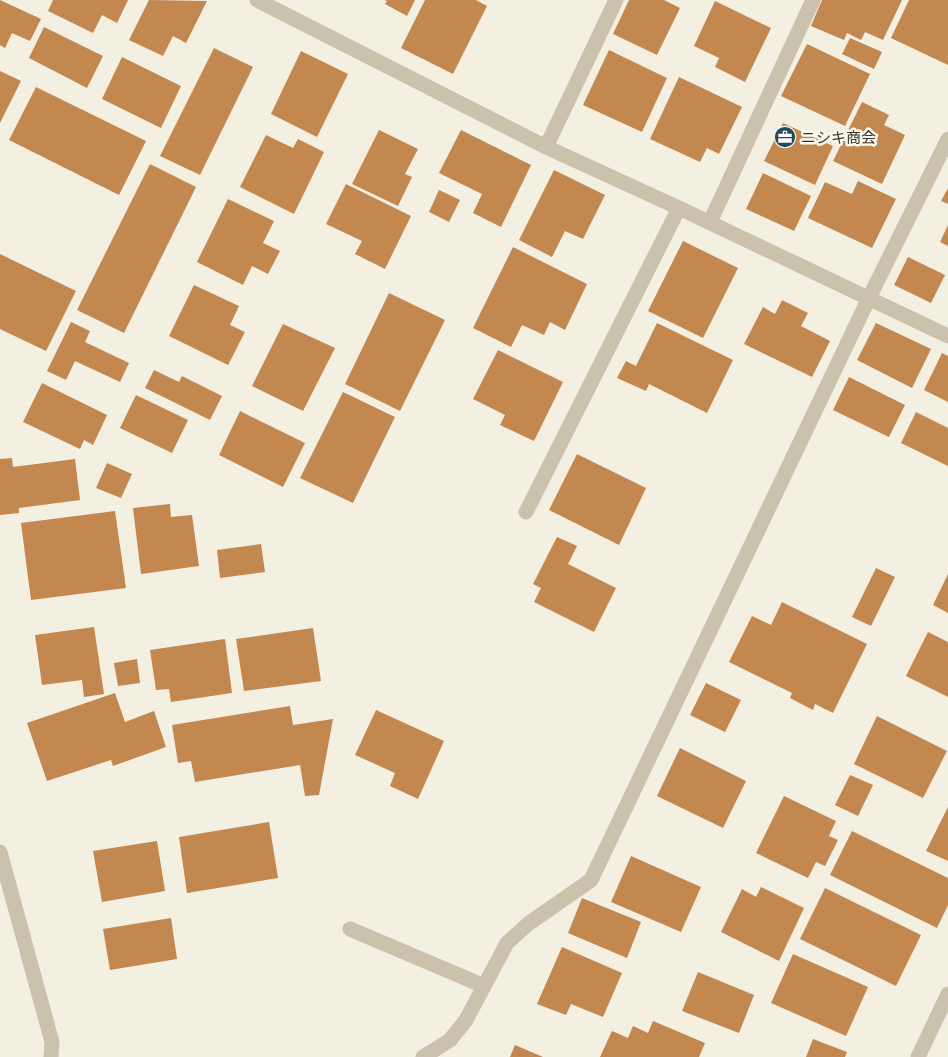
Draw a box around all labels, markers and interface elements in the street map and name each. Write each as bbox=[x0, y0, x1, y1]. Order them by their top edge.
office icon: ニシキ商会 bbox=[773, 125, 797, 149]
place label: ニシキ商会 bbox=[801, 128, 876, 146]

